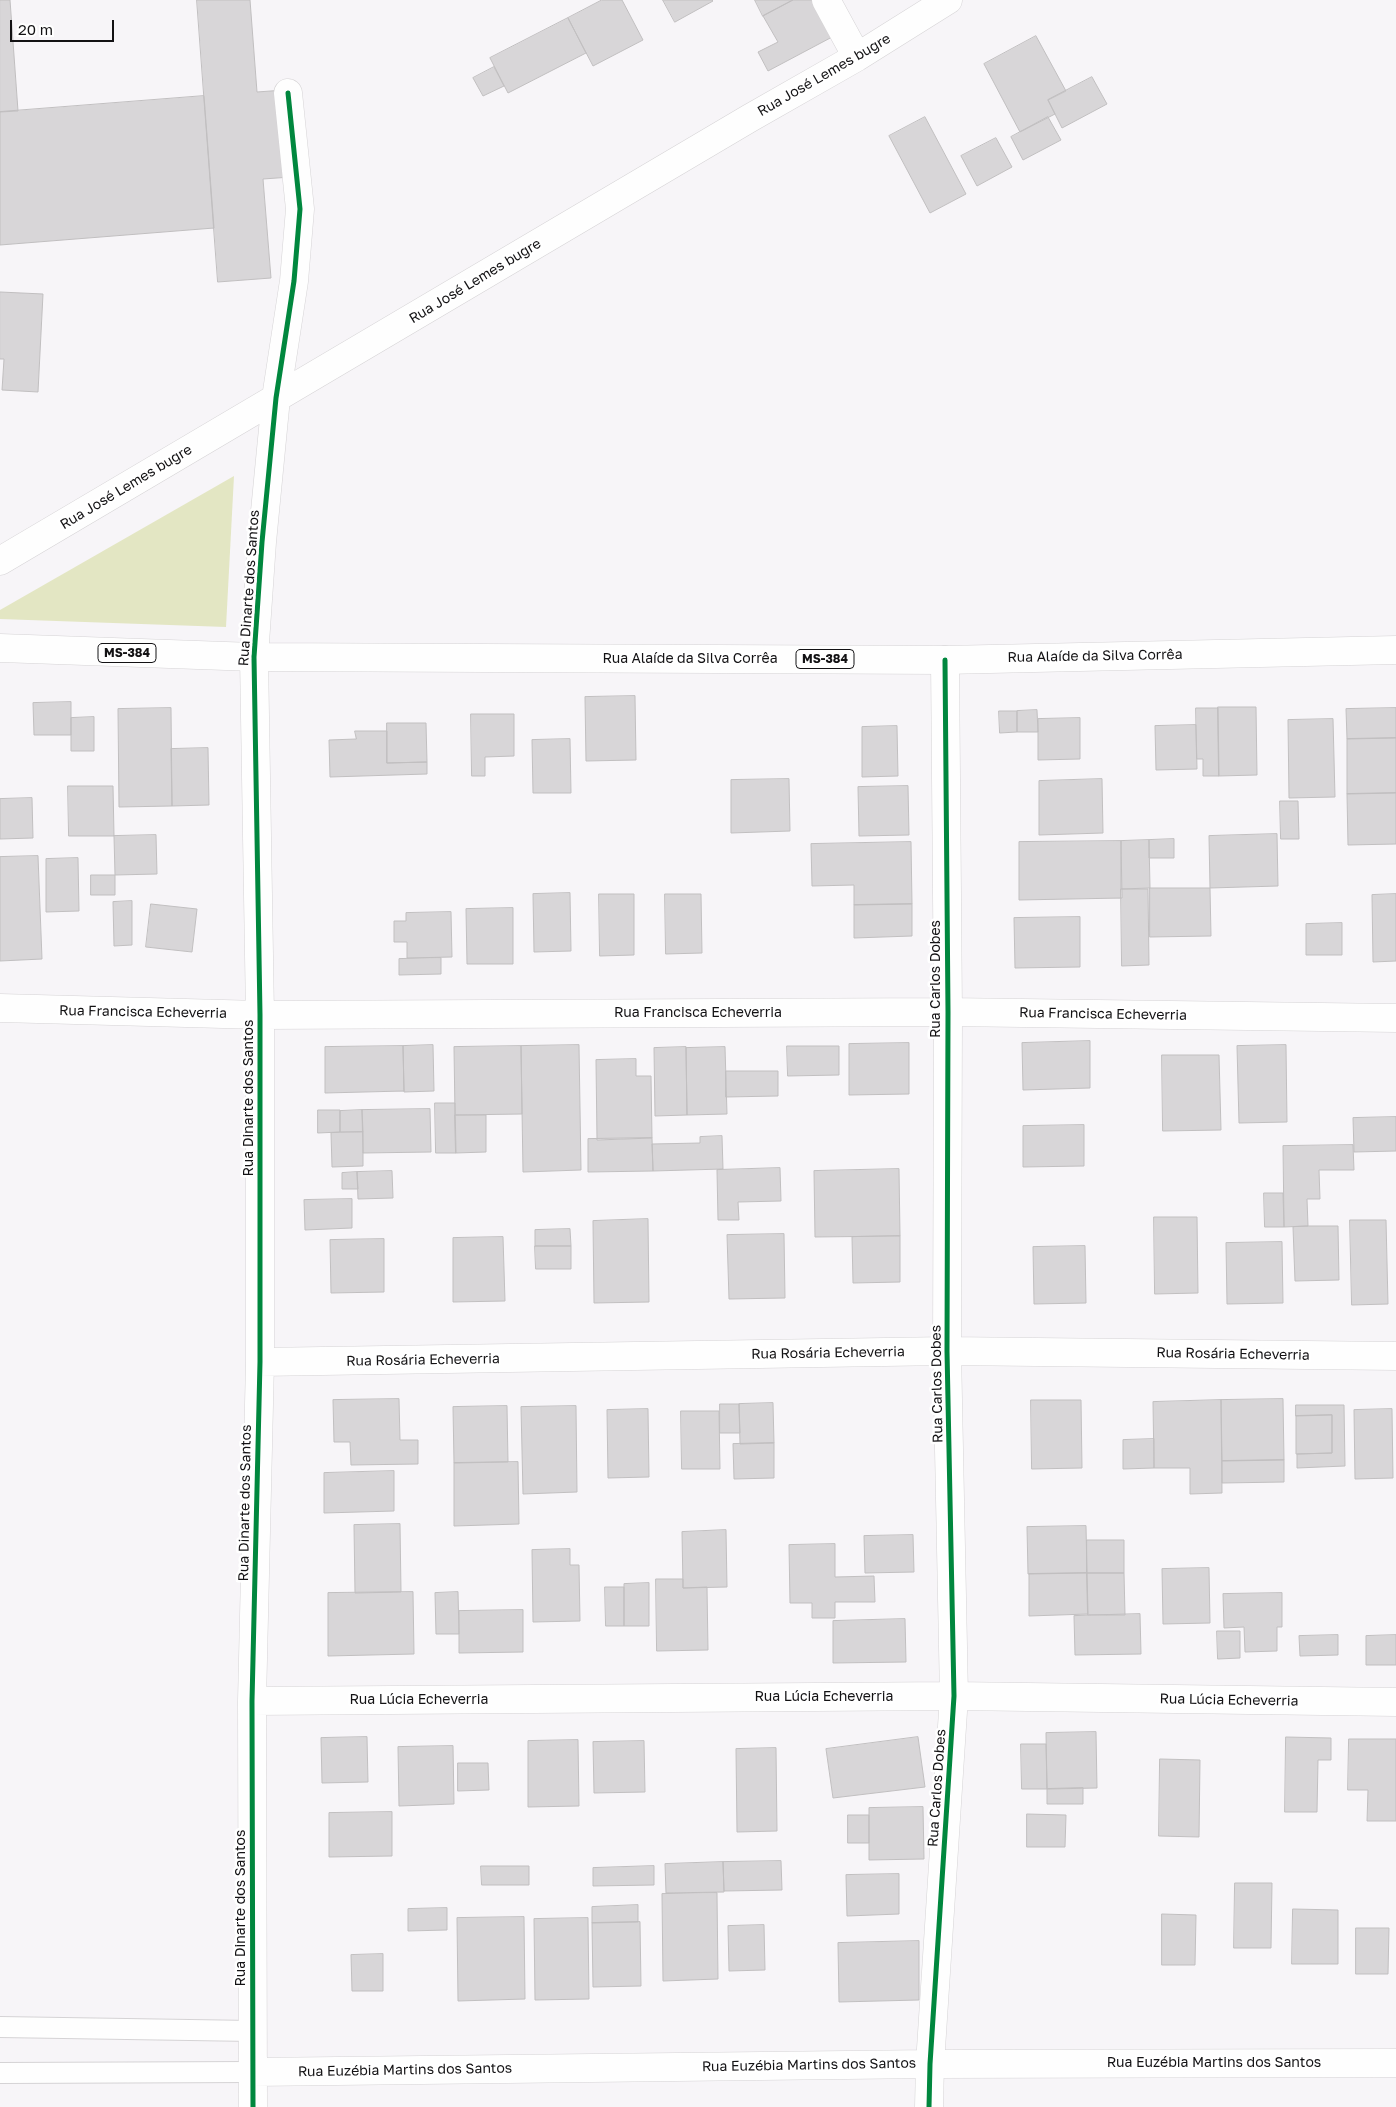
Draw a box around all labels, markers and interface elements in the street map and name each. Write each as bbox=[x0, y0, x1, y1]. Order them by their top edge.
scale bar bbox=[12, 10, 116, 42]
text: 20 m bbox=[18, 20, 53, 38]
street label: Rua José Lemes bugre bbox=[754, 30, 894, 120]
street label: Rua José Lemes bugre bbox=[406, 235, 544, 327]
street label: Rua José Lemes bugre bbox=[57, 441, 195, 533]
street label: Rua Dinarte dos Santos bbox=[235, 509, 263, 667]
road number: MS-384 bbox=[98, 644, 156, 662]
street label: Rua Alaíde da Silva Corrêa bbox=[1007, 646, 1183, 666]
road number: MS-384 bbox=[796, 650, 854, 669]
street label: Rua Alaíde da Silva Corrêa bbox=[602, 651, 778, 667]
street label: Rua Carlos Dobes bbox=[928, 920, 944, 1038]
street label: Rua Francisca Echeverria bbox=[59, 1002, 227, 1022]
street label: Rua Francisca Echeverria bbox=[1019, 1004, 1187, 1024]
street label: Rua Francisca Echeverria bbox=[614, 1005, 782, 1021]
street label: Rua Dinarte dos Santos bbox=[241, 1020, 257, 1176]
street label: Rua Carlos Dobes bbox=[928, 1325, 946, 1443]
street label: Rua Rosária Echeverria bbox=[751, 1343, 905, 1363]
street label: Rua Rosária Echeverria bbox=[1156, 1344, 1310, 1364]
street label: Rua Rosária Echeverria bbox=[346, 1350, 500, 1370]
street label: Rua Dinarte dos Santos bbox=[235, 1424, 255, 1582]
street label: Rua Lúcia Echeverria bbox=[755, 1689, 893, 1705]
street label: Rua Lúcia Echeverria bbox=[1159, 1690, 1299, 1710]
street label: Rua Lúcia Echeverria bbox=[350, 1692, 488, 1708]
street label: Rua Carlos Dobes bbox=[925, 1729, 949, 1847]
street label: Rua Dinarte dos Santos bbox=[233, 1830, 249, 1986]
street label: Rua Euzébia Martins dos Santos bbox=[702, 2055, 916, 2075]
street label: Rua Euzébia Martins dos Santos bbox=[1107, 2055, 1321, 2071]
street label: Rua Euzébia Martins dos Santos bbox=[298, 2060, 512, 2080]

